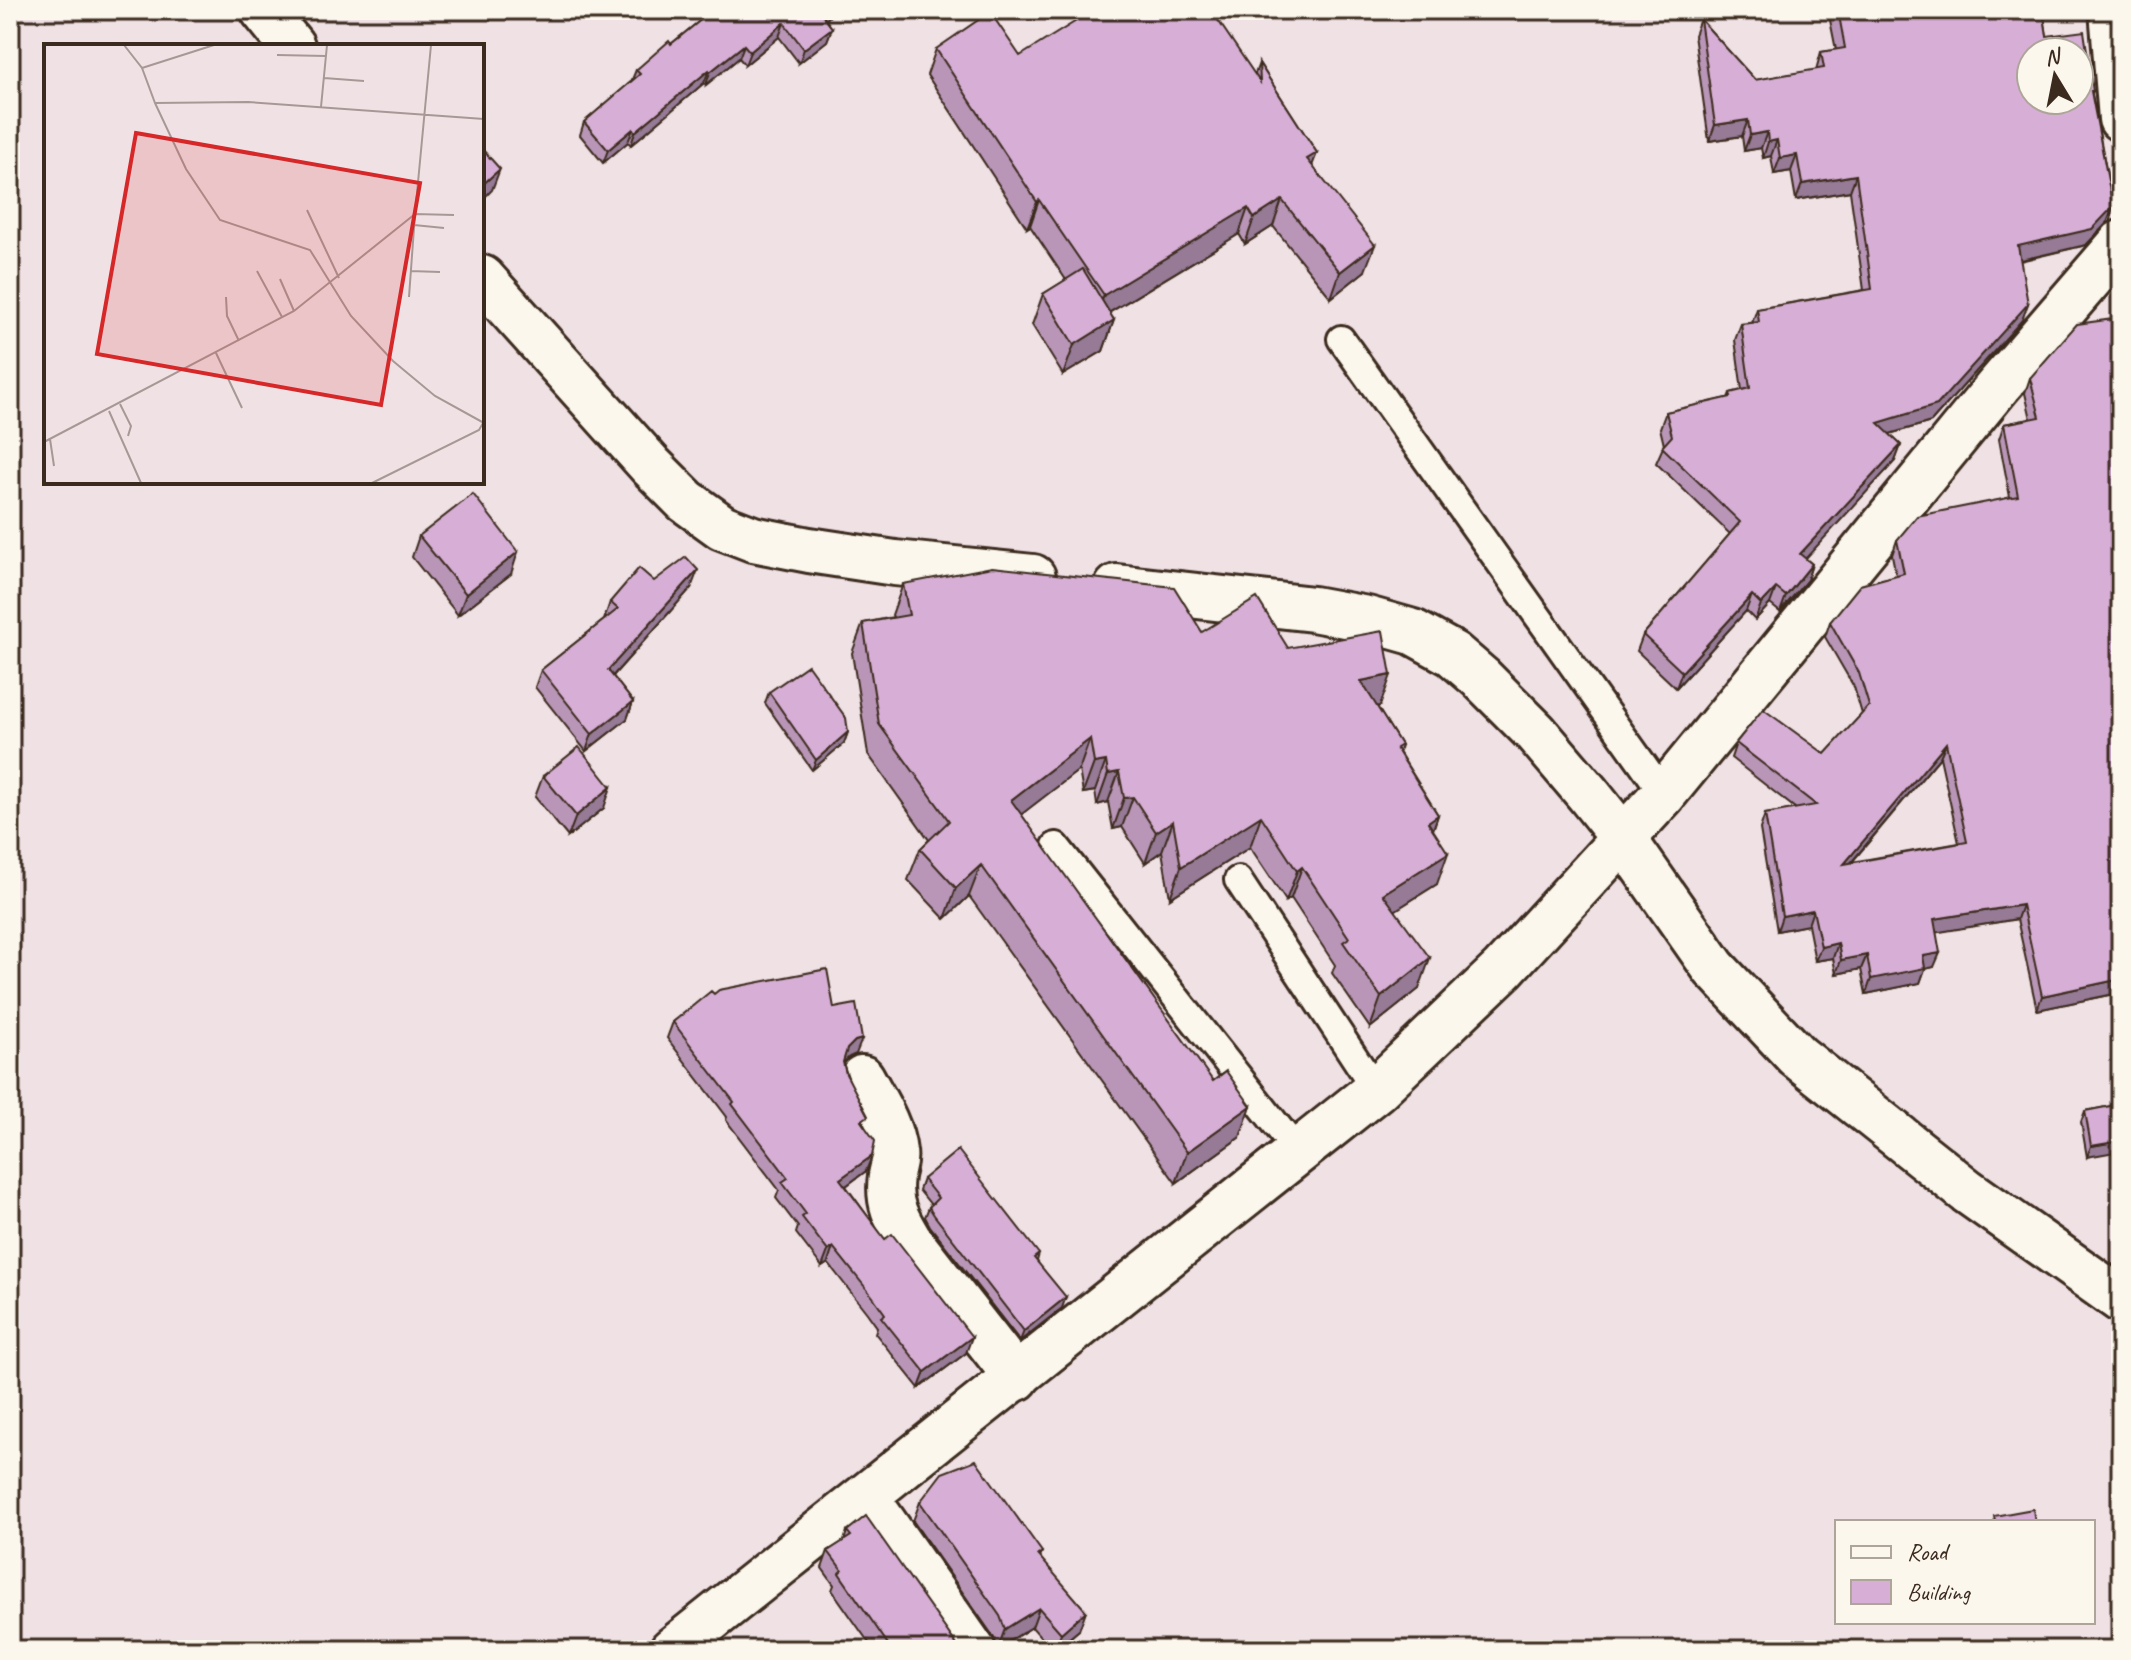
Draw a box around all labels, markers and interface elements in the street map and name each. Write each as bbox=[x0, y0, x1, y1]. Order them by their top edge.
north arrow bbox=[2015, 36, 2095, 116]
text: N bbox=[2043, 42, 2064, 72]
inset map bbox=[44, 44, 484, 484]
legend bbox=[1835, 1520, 2095, 1624]
text: Road bbox=[1907, 1537, 1951, 1567]
text: Building bbox=[1907, 1577, 1972, 1607]

